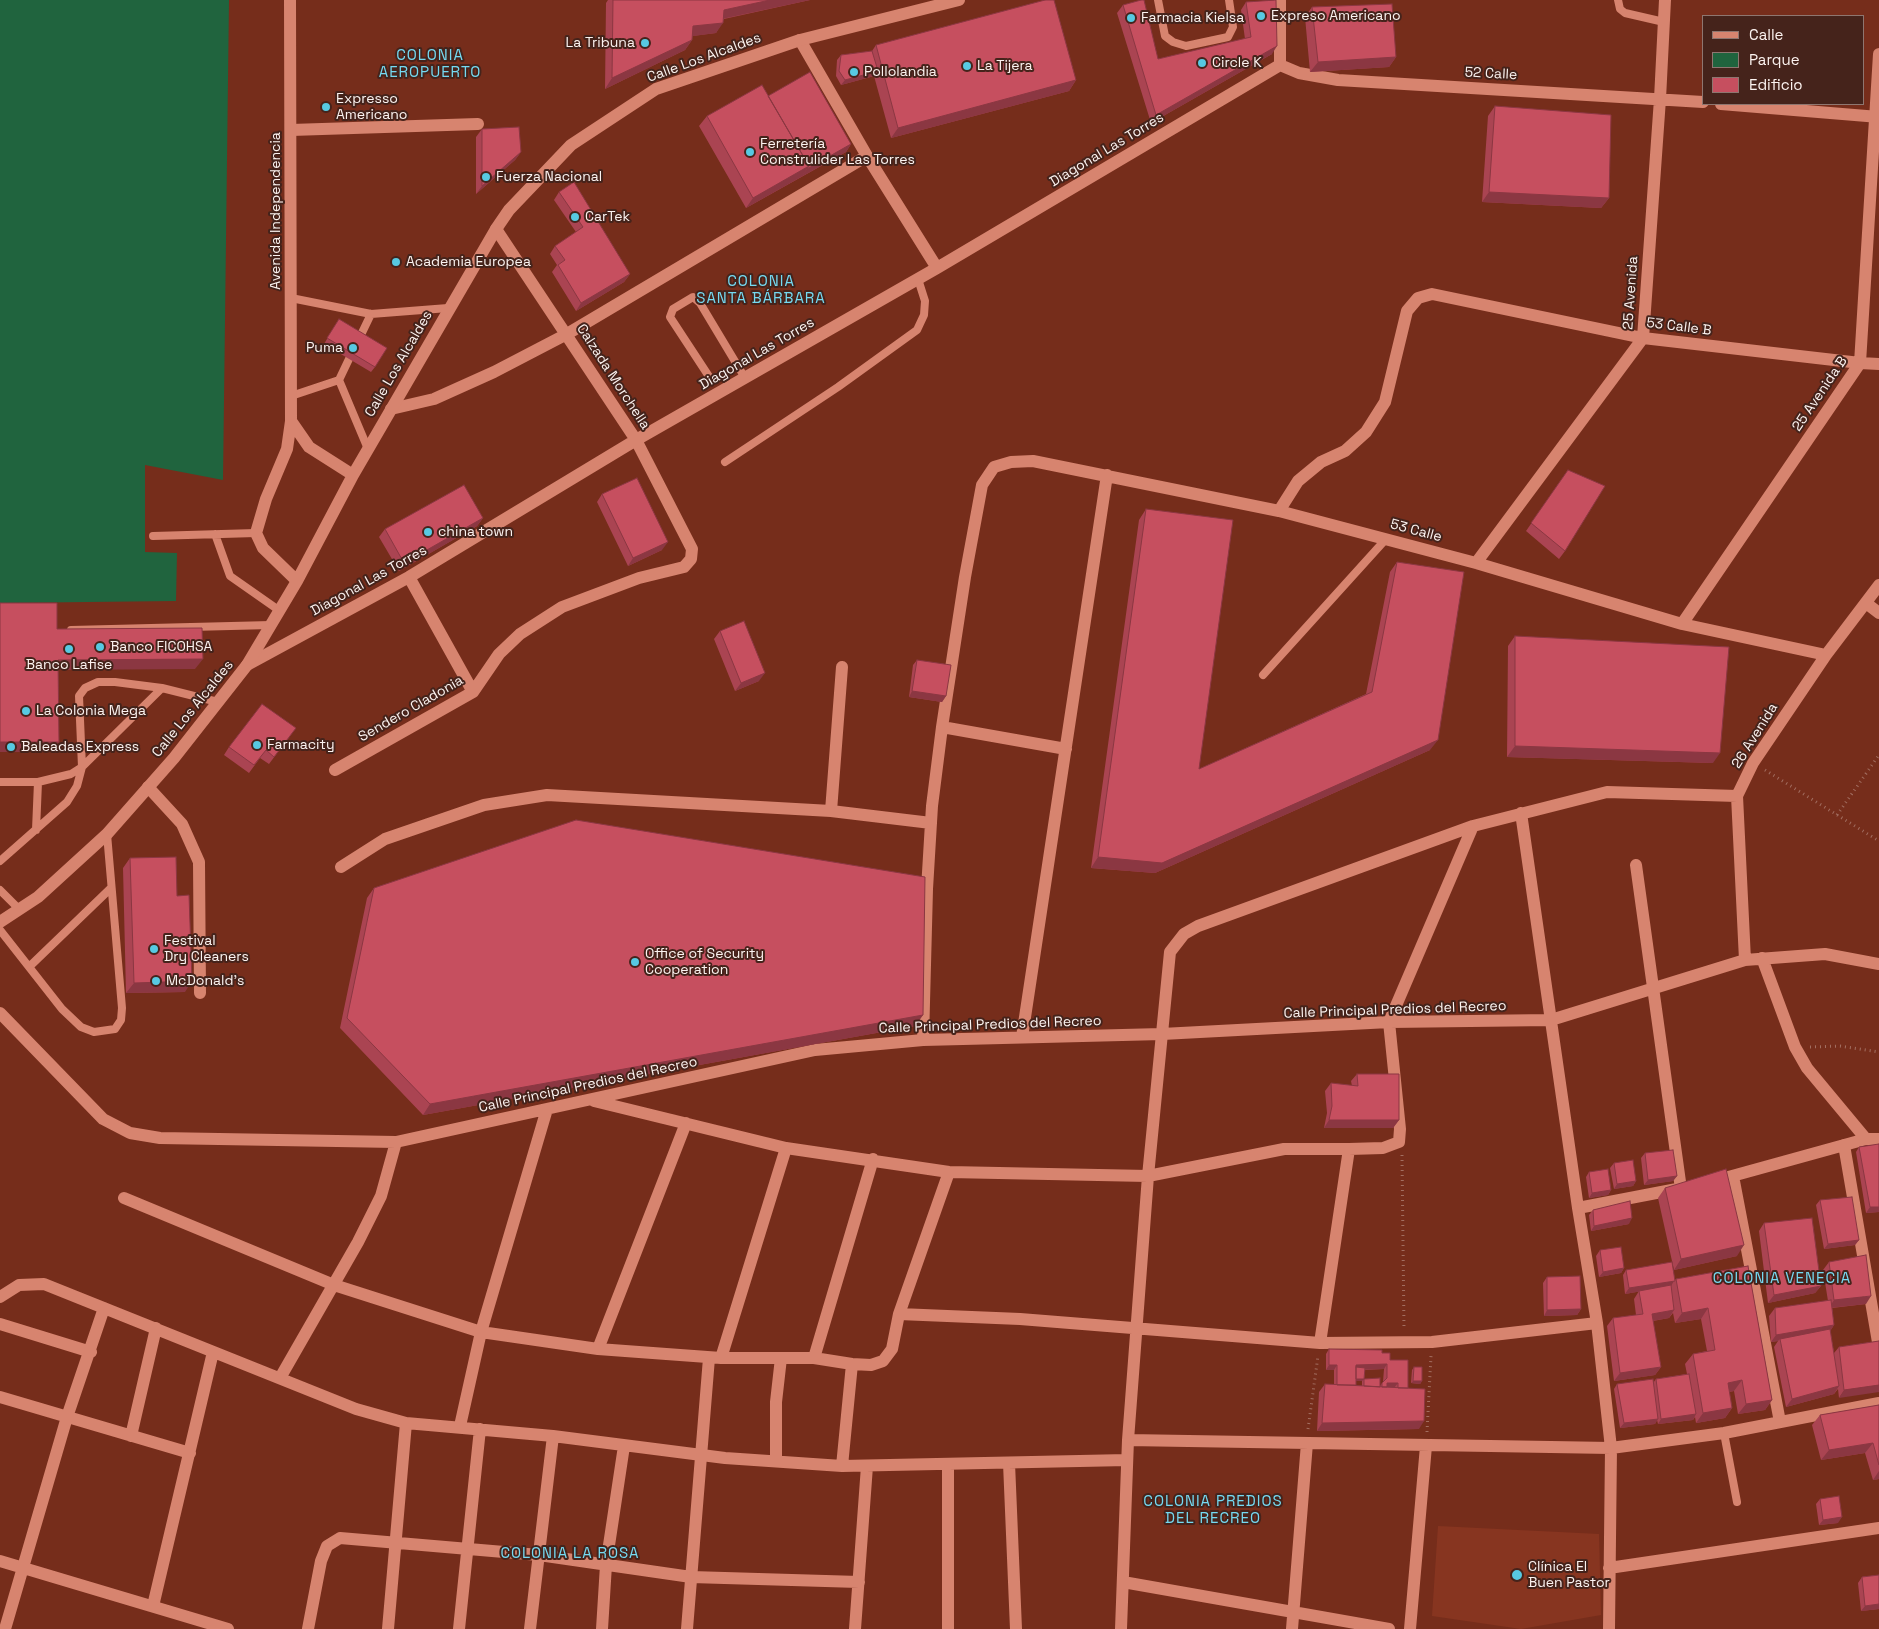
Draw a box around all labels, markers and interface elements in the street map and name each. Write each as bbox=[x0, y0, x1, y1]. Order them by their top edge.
place label: Expreso Americano bbox=[1271, 8, 1401, 24]
place label: Farmacia Kielsa bbox=[1141, 10, 1244, 26]
marker: Expreso Americano bbox=[1255, 10, 1267, 22]
marker: Farmacia Kielsa bbox=[1125, 12, 1137, 24]
legend bbox=[1702, 15, 1864, 105]
text: Calle bbox=[1749, 25, 1784, 44]
street label: Calle Los Alcaldes bbox=[645, 30, 763, 86]
place label: La Tribuna bbox=[566, 35, 635, 51]
marker: La Tribuna bbox=[639, 37, 651, 49]
district label: COLONIA AEROPUERTO bbox=[377, 47, 483, 82]
text: Parque bbox=[1749, 50, 1800, 69]
place label: Circle K bbox=[1212, 55, 1262, 71]
marker: Circle K bbox=[1196, 57, 1208, 69]
place label: La Tijera bbox=[977, 58, 1033, 74]
marker: La Tijera bbox=[961, 60, 973, 72]
place label: Pollolandia bbox=[864, 64, 937, 80]
street label: 52 Calle bbox=[1464, 64, 1518, 84]
marker: Pollolandia bbox=[848, 66, 860, 78]
text: Edificio bbox=[1749, 75, 1803, 94]
place label: Expresso Americano bbox=[336, 91, 408, 124]
marker: Expresso Americano bbox=[320, 101, 332, 113]
street label: Diagonal Las Torres bbox=[1047, 109, 1167, 191]
street label: Avenida Independencia bbox=[268, 132, 284, 290]
place label: Ferretería Construlider Las Torres bbox=[760, 136, 915, 168]
marker: Ferretería Construlider Las Torres bbox=[744, 146, 756, 158]
place label: Fuerza Nacional bbox=[496, 169, 602, 185]
marker: Fuerza Nacional bbox=[480, 171, 492, 183]
place label: CarTek bbox=[585, 209, 630, 225]
marker: CarTek bbox=[569, 211, 581, 223]
place label: Academia Europea bbox=[406, 254, 531, 270]
marker: Academia Europea bbox=[390, 256, 402, 268]
street label: 25 Avenida bbox=[1620, 256, 1642, 330]
district label: COLONIA SANTA BÁRBARA bbox=[695, 273, 827, 308]
street label: Calle Los Alcaldes bbox=[362, 308, 436, 420]
street label: Diagonal Las Torres bbox=[697, 314, 817, 394]
street label: 53 Calle B bbox=[1645, 315, 1713, 339]
street label: Calzada Morchella bbox=[573, 321, 653, 433]
place label: Puma bbox=[306, 340, 343, 356]
marker: Puma bbox=[347, 342, 359, 354]
street label: 25 Avenida B bbox=[1789, 353, 1851, 435]
street label: 53 Calle bbox=[1388, 516, 1444, 546]
place label: china town bbox=[438, 524, 513, 540]
marker: china town bbox=[422, 526, 434, 538]
street label: Diagonal Las Torres bbox=[308, 542, 430, 620]
place label: Banco FICOHSA bbox=[110, 639, 212, 655]
marker: Banco FICOHSA bbox=[94, 641, 106, 653]
marker: Banco Lafise bbox=[63, 643, 75, 655]
place label: Banco Lafise bbox=[26, 657, 112, 673]
street label: Calle Los Alcaldes bbox=[149, 657, 237, 761]
street label: Sendero Cladonia bbox=[356, 672, 466, 746]
street label: 26 Avenida bbox=[1728, 700, 1782, 772]
place label: La Colonia Mega bbox=[36, 703, 146, 719]
marker: La Colonia Mega bbox=[20, 705, 32, 717]
place label: Farmacity bbox=[267, 737, 334, 753]
place label: Baleadas Express bbox=[21, 739, 139, 755]
marker: Farmacity bbox=[251, 739, 263, 751]
marker: Baleadas Express bbox=[5, 741, 17, 753]
place label: Festival Dry Cleaners bbox=[164, 933, 249, 966]
marker: Festival Dry Cleaners bbox=[148, 943, 160, 955]
place label: Office of Security Cooperation bbox=[645, 946, 764, 979]
marker: Office of Security Cooperation bbox=[629, 956, 641, 968]
place label: McDonald's bbox=[166, 973, 244, 989]
marker: McDonald's bbox=[150, 975, 162, 987]
street label: Calle Principal Predios del Recreo bbox=[1283, 998, 1507, 1022]
street label: Calle Principal Predios del Recreo bbox=[878, 1013, 1102, 1037]
street label: Calle Principal Predios del Recreo bbox=[477, 1054, 699, 1116]
district label: COLONIA VENECIA bbox=[1711, 1270, 1853, 1288]
district label: COLONIA PREDIOS DEL RECREO bbox=[1141, 1493, 1285, 1528]
district label: COLONIA LA ROSA bbox=[499, 1545, 641, 1563]
place label: Clínica El Buen Pastor bbox=[1528, 1559, 1610, 1591]
marker: Clínica El Buen Pastor bbox=[1510, 1568, 1524, 1582]

